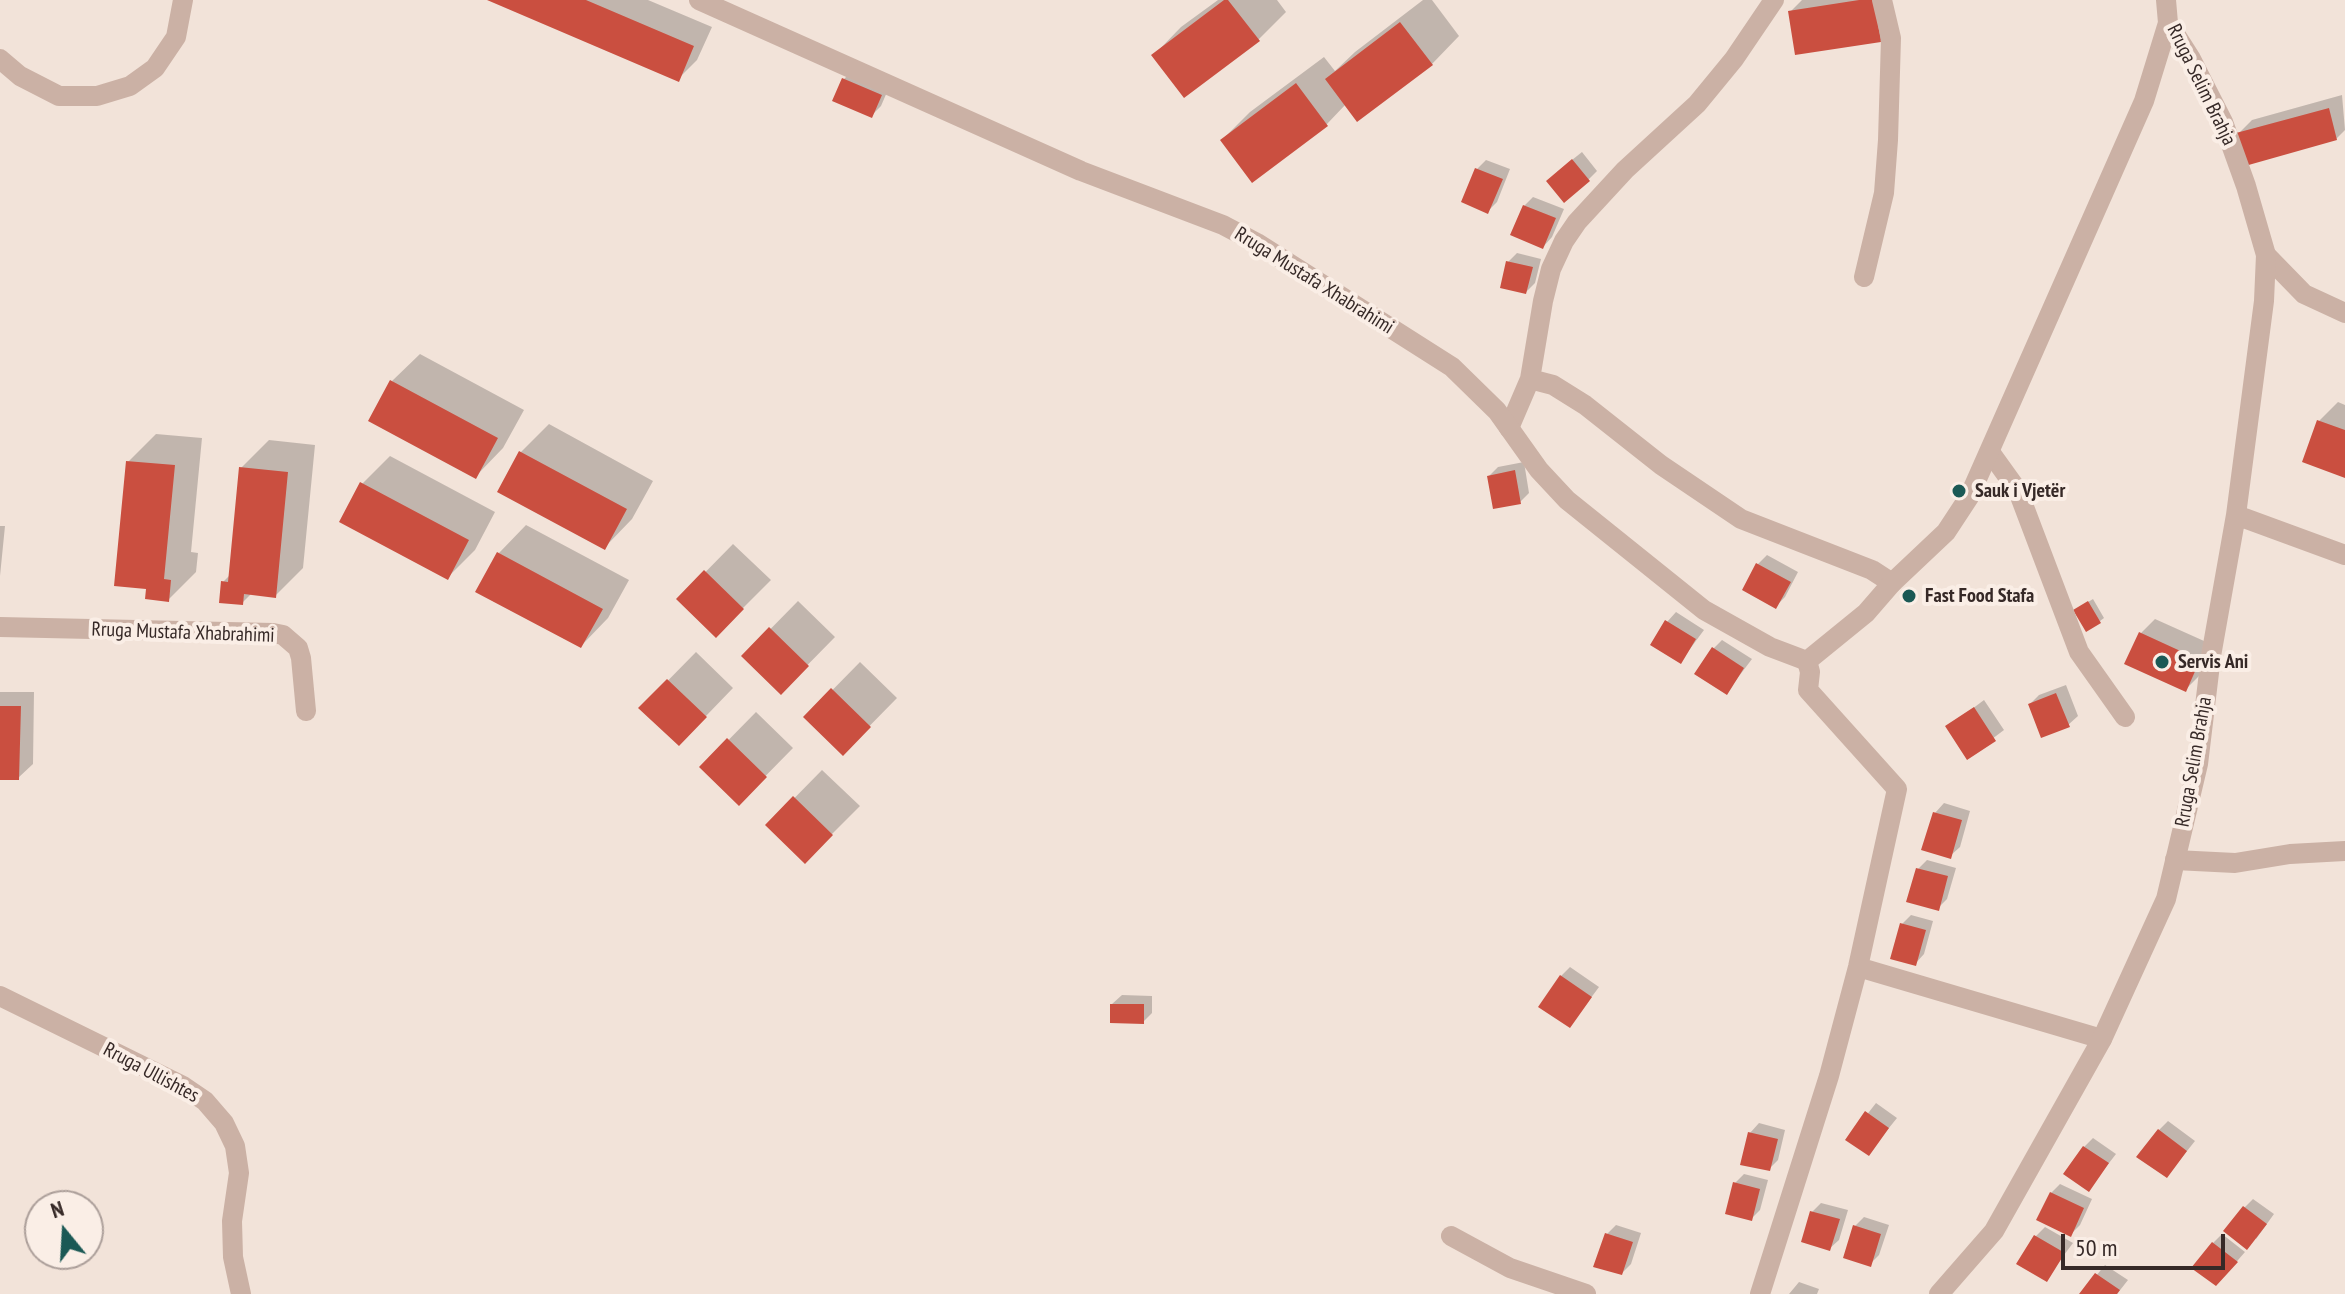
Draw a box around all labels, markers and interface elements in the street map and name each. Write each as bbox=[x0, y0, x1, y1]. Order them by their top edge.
street label: Rruga Selim Brahja bbox=[2161, 21, 2241, 149]
street label: Rruga Mustafa Xhabrahimi bbox=[1230, 222, 1398, 340]
place label: Sauk i Vjetër bbox=[1975, 479, 2065, 503]
marker: Sauk i Vjetër bbox=[1950, 482, 1968, 500]
place label: Fast Food Stafa bbox=[1925, 584, 2034, 608]
marker: Fast Food Stafa bbox=[1900, 587, 1918, 605]
street label: Rruga Mustafa Xhabrahimi bbox=[91, 618, 275, 648]
place label: Servis Ani bbox=[2178, 650, 2248, 674]
marker: Servis Ani bbox=[2153, 653, 2171, 671]
street label: Rruga Selim Brahja bbox=[2171, 695, 2217, 829]
street label: Rruga Ullishtes bbox=[99, 1038, 203, 1108]
north arrow bbox=[24, 1190, 104, 1270]
text: N bbox=[47, 1194, 67, 1224]
scale bar bbox=[2065, 1218, 2229, 1268]
text: 50 m bbox=[2075, 1232, 2117, 1263]

